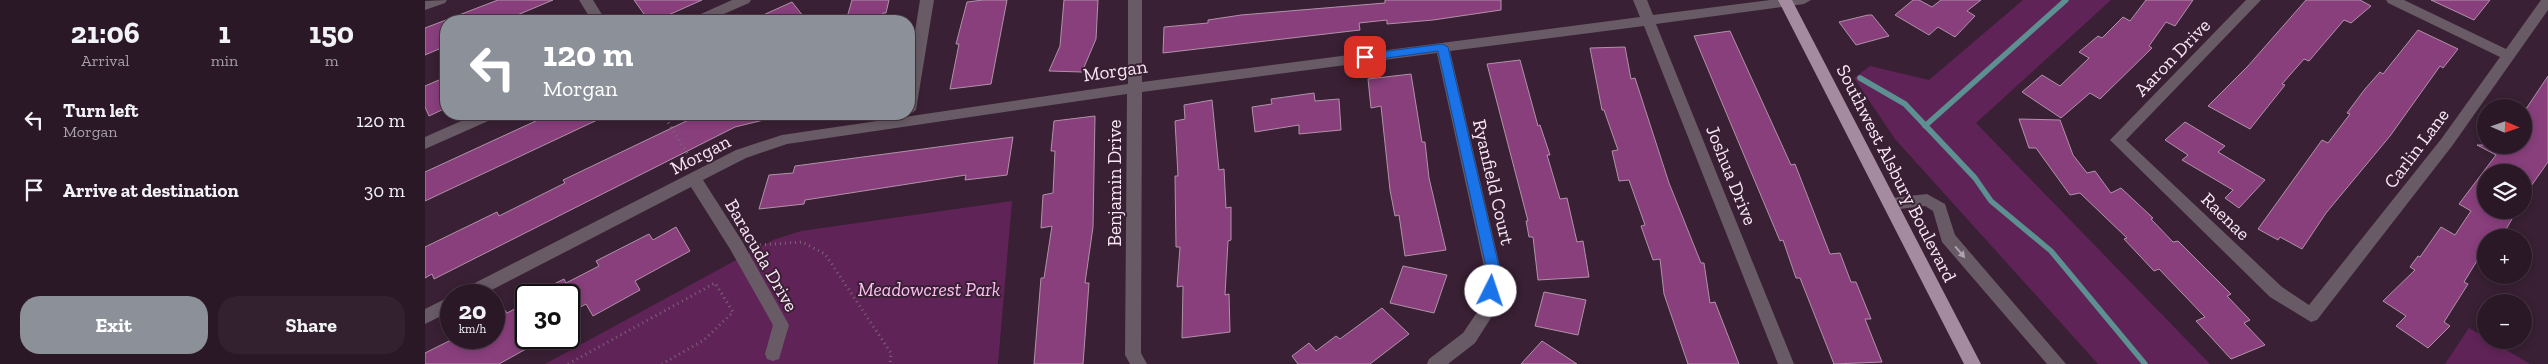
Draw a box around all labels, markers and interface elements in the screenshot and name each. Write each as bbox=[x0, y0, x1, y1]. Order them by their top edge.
street label: Aaron Drive bbox=[2130, 14, 2215, 101]
text: 21:06 bbox=[71, 15, 140, 51]
text: 1 bbox=[218, 15, 231, 51]
text: 150 bbox=[309, 15, 354, 51]
text: 120 m bbox=[543, 33, 633, 75]
icon: left bbox=[460, 35, 525, 100]
pin bbox=[1344, 36, 1386, 78]
icon: arrive bbox=[1351, 43, 1379, 71]
text: Arrival bbox=[81, 51, 129, 70]
text: min bbox=[211, 51, 238, 70]
text: m bbox=[325, 51, 339, 70]
street label: Morgan bbox=[1082, 55, 1149, 86]
street label: Southwest Alsbury Boulevard bbox=[1832, 61, 1962, 286]
text: Morgan bbox=[543, 75, 618, 102]
text: Turn left bbox=[63, 99, 138, 122]
north arrow bbox=[2477, 99, 2533, 154]
map controls bbox=[2477, 99, 2532, 349]
street label: Carlin Lane bbox=[2379, 104, 2454, 193]
icon: left bbox=[20, 106, 48, 134]
text: 120 m bbox=[356, 109, 405, 132]
street label: Ryanfield Court bbox=[1468, 117, 1519, 247]
street label: Benjamin Drive bbox=[1103, 119, 1126, 246]
text: Morgan bbox=[63, 122, 117, 141]
street label: Joshua Drive bbox=[1701, 122, 1762, 229]
street label: Morgan bbox=[666, 130, 734, 179]
button: layers bbox=[2477, 164, 2532, 219]
icon: arrive bbox=[20, 176, 48, 204]
text: Arrive at destination bbox=[63, 179, 239, 202]
text: 30 m bbox=[364, 179, 405, 202]
street label: Raenae bbox=[2197, 188, 2255, 245]
street label: Baracuda Drive bbox=[720, 195, 803, 316]
button: + bbox=[2477, 229, 2532, 284]
one-way arrow bbox=[1954, 246, 1966, 258]
position arrow bbox=[1464, 264, 1516, 316]
park label: Meadowcrest Park bbox=[858, 278, 1000, 301]
speed limit sign: 30 bbox=[515, 284, 580, 349]
button: − bbox=[2477, 294, 2532, 349]
text: 20 bbox=[459, 295, 486, 325]
button: Exit bbox=[20, 296, 208, 354]
button: Share bbox=[218, 296, 405, 354]
text: km/h bbox=[459, 322, 486, 336]

